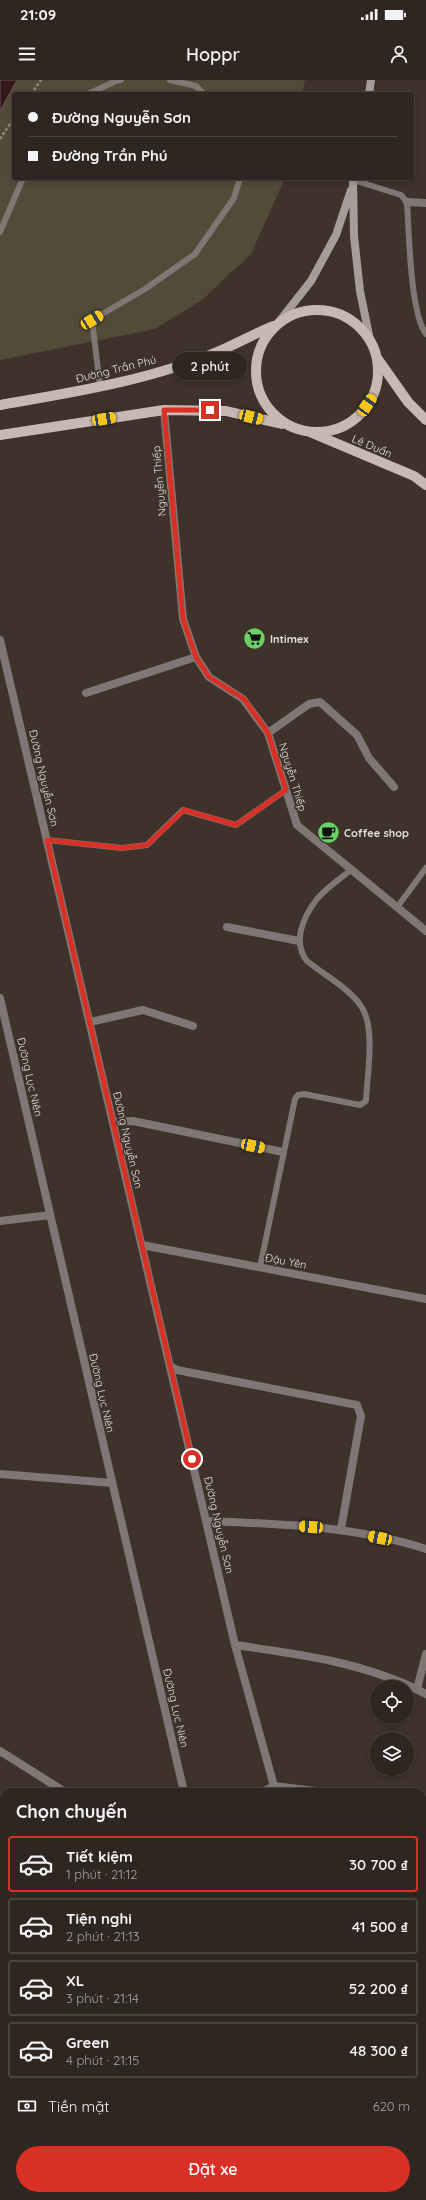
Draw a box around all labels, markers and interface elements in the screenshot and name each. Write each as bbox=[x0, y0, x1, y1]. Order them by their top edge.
text: 21:09 bbox=[20, 5, 56, 24]
icon: menu bbox=[16, 43, 38, 65]
text: Hoppr bbox=[186, 43, 240, 66]
icon: person bbox=[388, 43, 410, 65]
text: Đường Nguyễn Sơn bbox=[52, 108, 191, 127]
text: Đường Trần Phú bbox=[52, 146, 168, 165]
car bbox=[79, 309, 105, 331]
street label: Đường Trần Phú bbox=[74, 352, 158, 386]
callout: 2 phút bbox=[173, 352, 247, 380]
text: 2 phút bbox=[190, 358, 230, 374]
car bbox=[355, 392, 379, 418]
route end bbox=[201, 401, 219, 419]
car bbox=[238, 408, 264, 426]
car bbox=[91, 411, 117, 427]
street label: Lê Duẩn bbox=[350, 431, 394, 461]
street label: Nguyễn Thiếp bbox=[149, 445, 169, 517]
supermarket icon: Intimex bbox=[241, 626, 267, 652]
place label: Intimex bbox=[270, 632, 309, 646]
street label: Đường Nguyễn Sơn bbox=[26, 728, 62, 828]
street label: Nguyễn Thiếp bbox=[276, 741, 310, 813]
cafe icon: Coffee shop bbox=[316, 820, 342, 846]
place label: Coffee shop bbox=[344, 826, 409, 840]
street label: Đường Lục Niên bbox=[14, 1036, 46, 1118]
street label: Đường Nguyễn Sơn bbox=[110, 1090, 146, 1190]
car bbox=[240, 1138, 266, 1154]
street label: Đậu Yên bbox=[264, 1250, 308, 1272]
street label: Đường Lục Niên bbox=[86, 1352, 118, 1434]
route start bbox=[183, 1450, 201, 1468]
street label: Đường Nguyễn Sơn bbox=[201, 1475, 237, 1575]
car bbox=[299, 1520, 323, 1534]
car bbox=[367, 1530, 393, 1546]
street label: Đường Lục Niên bbox=[160, 1667, 192, 1749]
map controls bbox=[370, 1680, 414, 1776]
button: locate bbox=[370, 1680, 414, 1724]
button: layers bbox=[370, 1732, 414, 1776]
text: Chọn chuyến bbox=[16, 1800, 127, 1823]
icon: car bbox=[18, 1846, 54, 1882]
text: Tiết kiệm bbox=[66, 1847, 133, 1866]
text: 30 700 ₫ bbox=[349, 1855, 408, 1874]
text: 1 phút · 21:12 bbox=[66, 1866, 138, 1882]
icon: car bbox=[18, 1908, 54, 1944]
text: Tiện nghi bbox=[66, 1909, 132, 1928]
text: 41 500 ₫ bbox=[352, 1917, 408, 1936]
text: 2 phút · 21:13 bbox=[66, 1928, 140, 1944]
icon: car bbox=[18, 1970, 54, 2006]
text: XL bbox=[66, 1971, 84, 1990]
text: 52 200 ₫ bbox=[349, 1979, 408, 1998]
text: 3 phút · 21:14 bbox=[66, 1990, 139, 2006]
icon: car bbox=[18, 2032, 54, 2068]
text: Green bbox=[66, 2033, 109, 2052]
text: 48 300 ₫ bbox=[349, 2041, 408, 2060]
text: 4 phút · 21:15 bbox=[66, 2052, 139, 2068]
icon: cash bbox=[16, 2095, 38, 2117]
text: Tiền mặt bbox=[48, 2097, 109, 2116]
text: 620 m bbox=[373, 2098, 410, 2114]
button: Đặt xe bbox=[16, 2146, 410, 2192]

